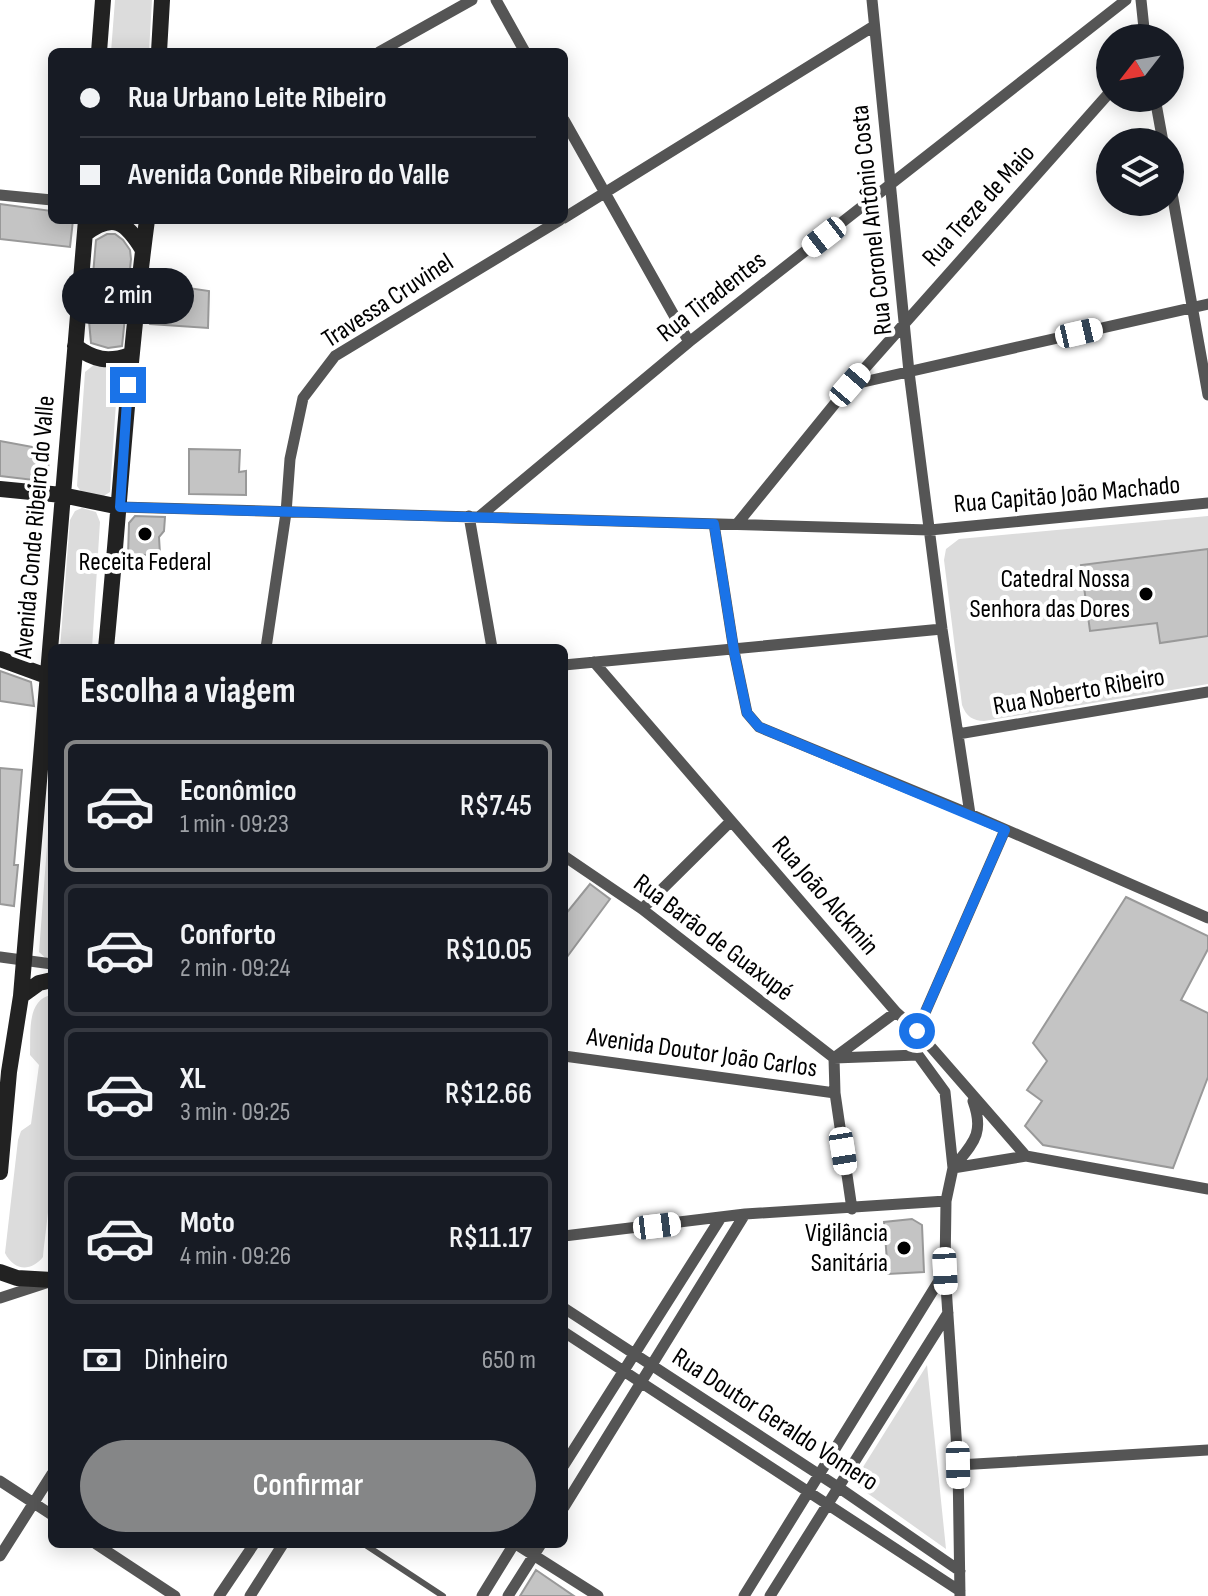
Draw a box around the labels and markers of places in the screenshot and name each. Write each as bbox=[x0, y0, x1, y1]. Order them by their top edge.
marker: Receita Federal bbox=[136, 525, 154, 543]
place label: Receita Federal bbox=[79, 547, 211, 578]
place label: Catedral Nossa Senhora das Dores bbox=[969, 564, 1130, 625]
marker: Catedral Nossa Senhora das Dores bbox=[1137, 585, 1155, 603]
place label: Vigilância Sanitária bbox=[805, 1218, 888, 1279]
marker: Vigilância Sanitária bbox=[895, 1239, 913, 1257]

